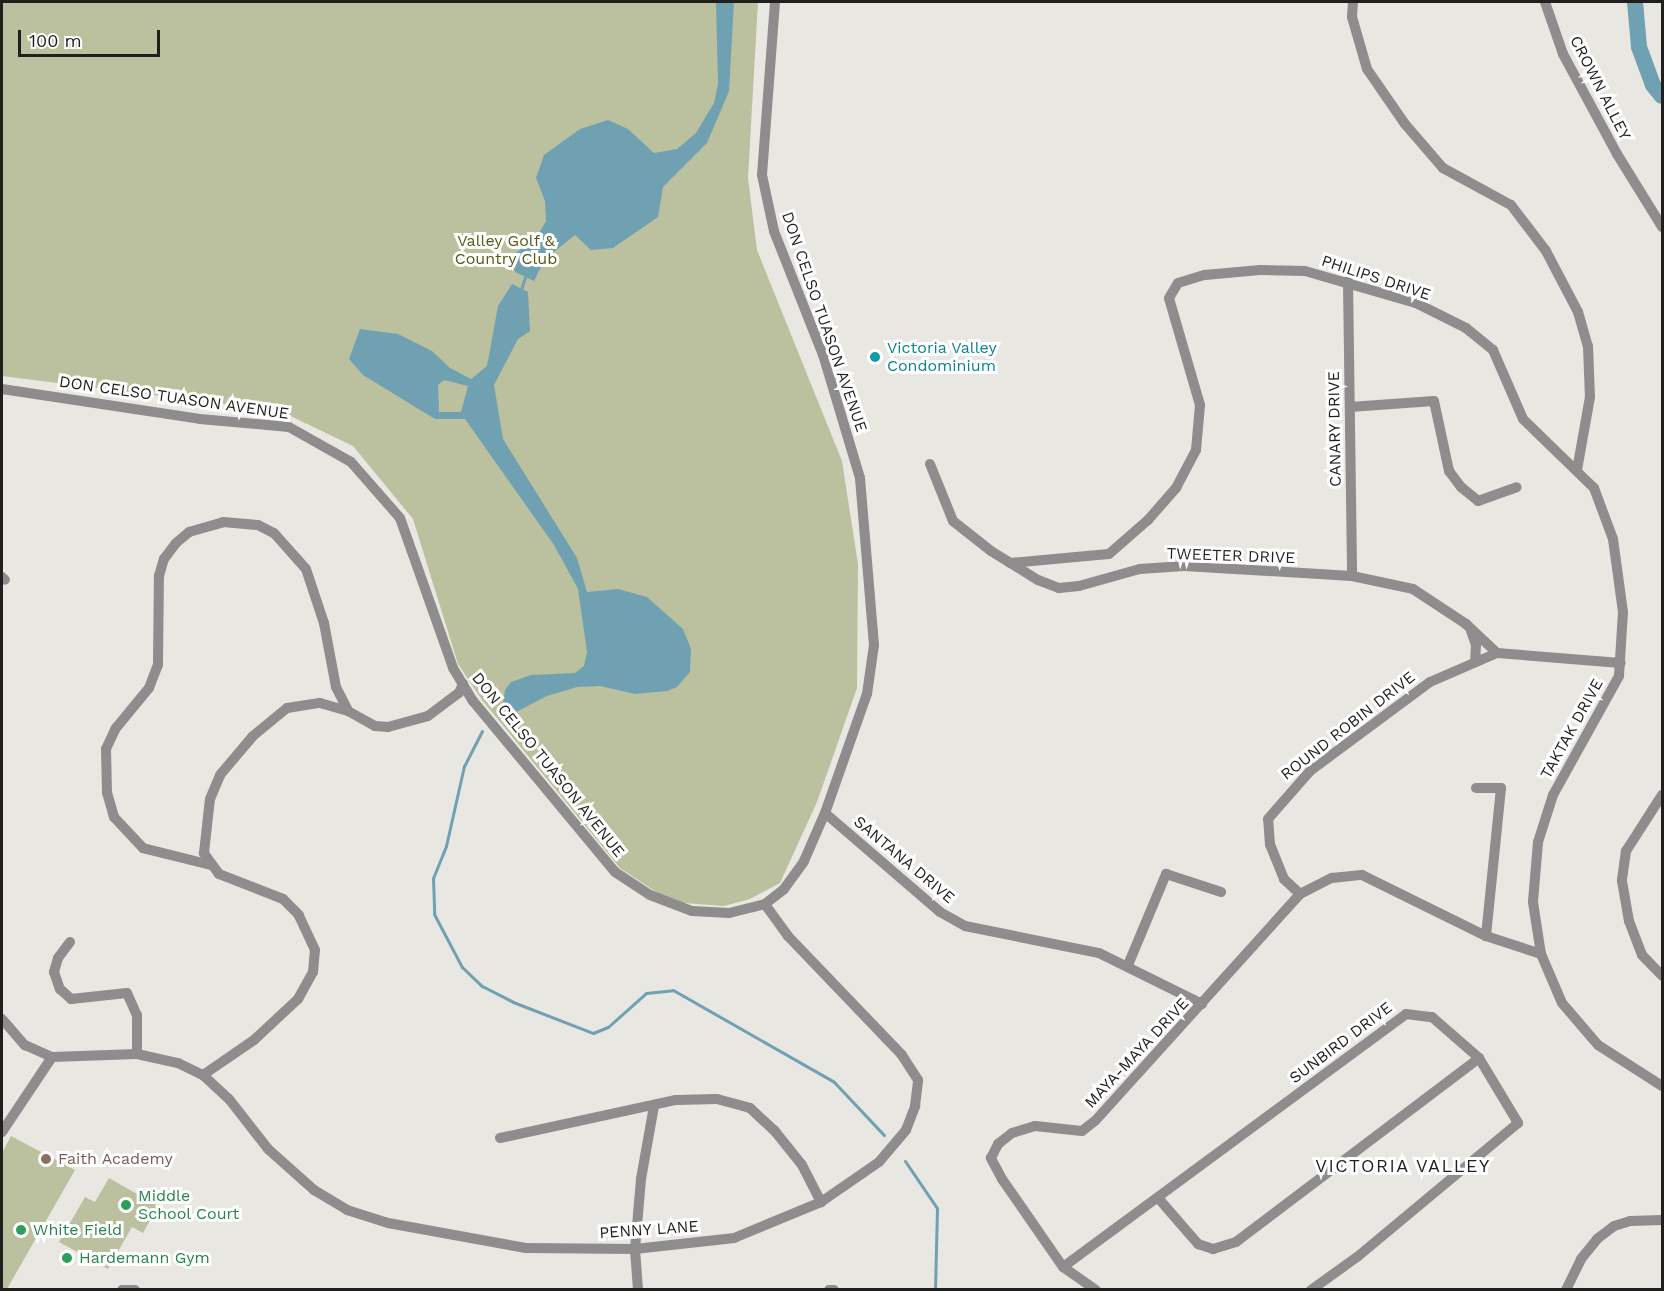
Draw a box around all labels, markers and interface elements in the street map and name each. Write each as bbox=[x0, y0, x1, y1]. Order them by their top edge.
scale bar bbox=[21, 18, 164, 56]
text: 100 m bbox=[29, 30, 82, 51]
street label: CROWN ALLEY bbox=[1565, 32, 1635, 144]
street label: DON CELSO TUASON AVENUE bbox=[777, 209, 871, 435]
park label: Valley Golf & Country Club bbox=[455, 231, 557, 269]
street label: PHILIPS DRIVE bbox=[1319, 251, 1433, 305]
place label: Victoria Valley Condominium bbox=[887, 338, 998, 376]
marker: Victoria Valley Condominium bbox=[868, 350, 882, 364]
street label: CANARY DRIVE bbox=[1324, 371, 1346, 487]
street label: DON CELSO TUASON AVENUE bbox=[57, 372, 291, 424]
street label: TWEETER DRIVE bbox=[1166, 544, 1296, 568]
street label: DON CELSO TUASON AVENUE bbox=[467, 668, 629, 862]
street label: ROUND ROBIN DRIVE bbox=[1277, 668, 1419, 784]
street label: TAKTAK DRIVE bbox=[1537, 676, 1607, 782]
street label: SANTANA DRIVE bbox=[849, 812, 959, 908]
street label: MAYA-MAYA DRIVE bbox=[1081, 994, 1193, 1112]
street label: SUNBIRD DRIVE bbox=[1286, 998, 1396, 1088]
place label: Faith Academy bbox=[58, 1149, 173, 1169]
marker: Faith Academy bbox=[39, 1152, 53, 1166]
district label: VICTORIA VALLEY bbox=[1315, 1155, 1491, 1177]
place label: Middle School Court bbox=[138, 1186, 240, 1224]
marker: Middle School Court bbox=[119, 1198, 133, 1212]
street label: PENNY LANE bbox=[598, 1217, 700, 1243]
place label: White Field bbox=[33, 1220, 122, 1240]
marker: White Field bbox=[14, 1223, 28, 1237]
place label: Hardemann Gym bbox=[79, 1248, 210, 1268]
marker: Hardemann Gym bbox=[60, 1251, 74, 1265]

